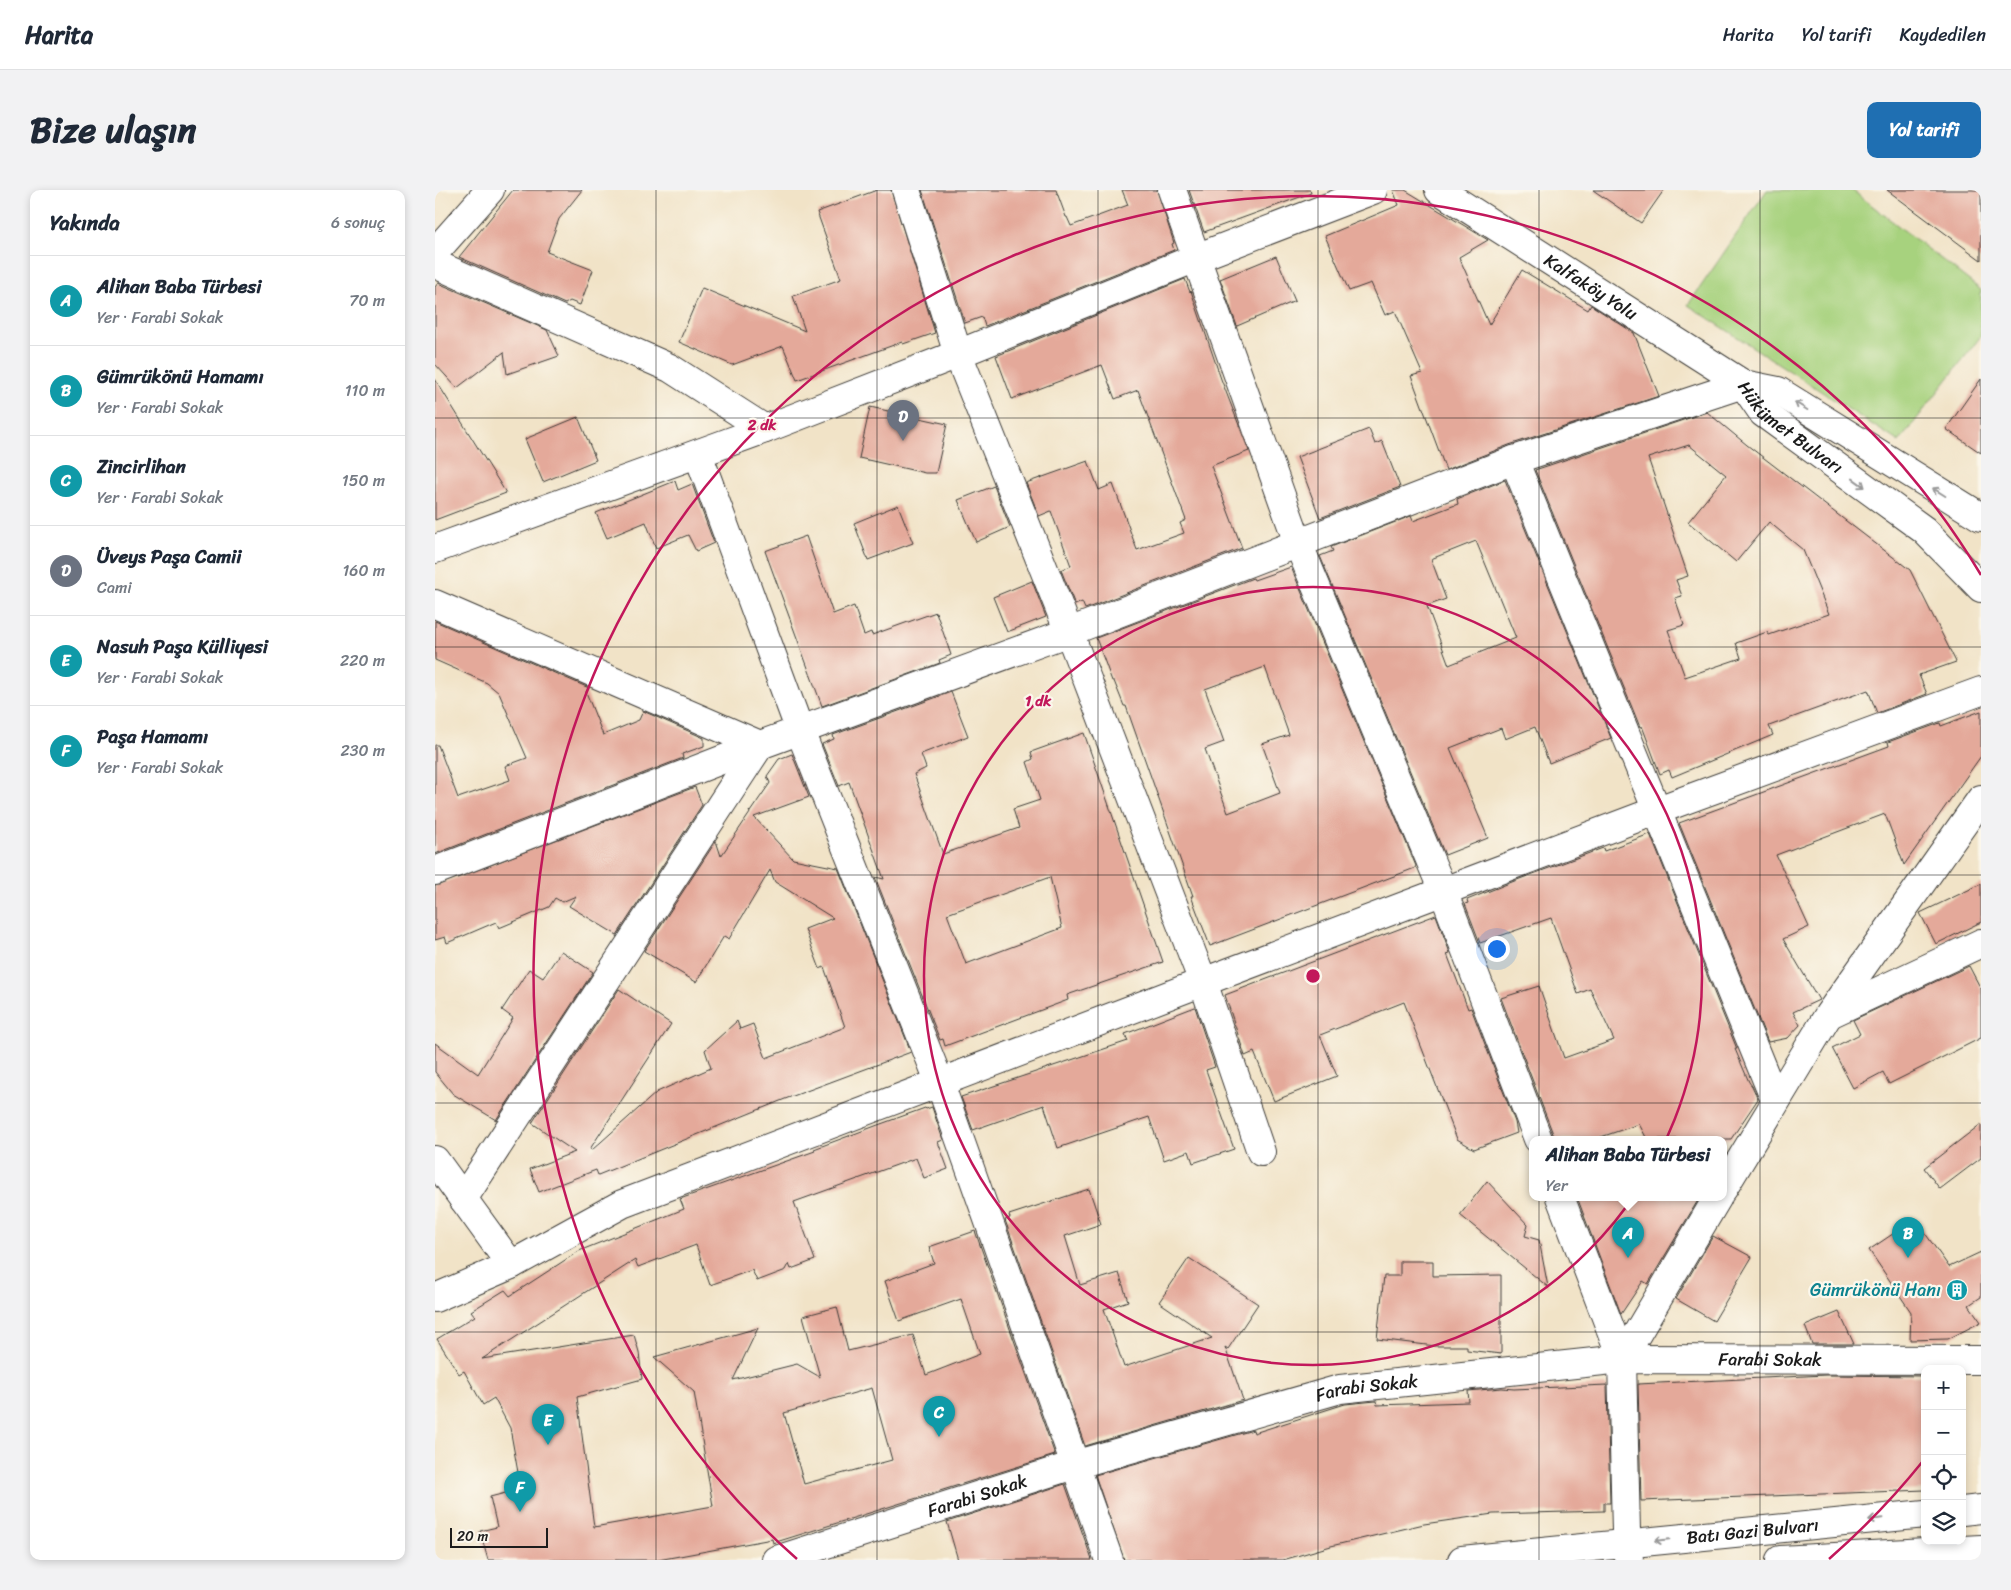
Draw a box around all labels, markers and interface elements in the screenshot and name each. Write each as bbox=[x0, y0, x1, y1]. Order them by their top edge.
text: Harita bbox=[25, 14, 93, 56]
text: Harita bbox=[1723, 19, 1774, 51]
text: Yol tarifi bbox=[1802, 19, 1871, 51]
text: Kaydedilen bbox=[1899, 19, 1986, 51]
text: Bize ulaşın bbox=[30, 99, 196, 161]
button: Yol tarifi bbox=[1867, 102, 1981, 158]
text: Yakında bbox=[50, 204, 120, 242]
text: 6 sonuç bbox=[331, 208, 385, 237]
street label: Kalfaköy Yolu bbox=[1537, 245, 1644, 329]
text: Alihan Baba Türbesi bbox=[97, 270, 262, 303]
text: A bbox=[61, 286, 71, 315]
text: 70 m bbox=[349, 286, 385, 315]
text: Yer · Farabi Sokak bbox=[97, 303, 223, 332]
text: Gümrükönü Hamamı bbox=[97, 360, 264, 393]
street label: Hükümet Bulvarı bbox=[1729, 374, 1850, 482]
text: B bbox=[61, 376, 71, 405]
text: 110 m bbox=[345, 376, 385, 405]
text: Yer · Farabi Sokak bbox=[97, 393, 223, 422]
pin: D bbox=[887, 400, 919, 441]
one-way arrow bbox=[1795, 401, 1809, 411]
text: 2 dk bbox=[747, 412, 777, 438]
text: Zincirlihan bbox=[97, 450, 186, 483]
text: C bbox=[61, 466, 71, 495]
text: 150 m bbox=[342, 466, 385, 495]
one-way arrow bbox=[1852, 478, 1866, 488]
text: Yer · Farabi Sokak bbox=[97, 483, 223, 512]
one-way arrow bbox=[1933, 486, 1947, 496]
text: Üveys Paşa Camii bbox=[97, 540, 242, 573]
text: D bbox=[61, 556, 71, 585]
text: 160 m bbox=[342, 556, 385, 585]
text: Cami bbox=[97, 573, 132, 602]
text: Nasuh Paşa Külliyesi bbox=[97, 630, 268, 663]
text: E bbox=[62, 646, 70, 675]
text: 220 m bbox=[340, 646, 385, 675]
text: Yer · Farabi Sokak bbox=[97, 663, 223, 692]
text: 1 dk bbox=[1025, 688, 1052, 714]
text: Paşa Hamamı bbox=[97, 720, 208, 753]
text: F bbox=[62, 736, 70, 765]
text: 230 m bbox=[340, 736, 385, 765]
text: Yer · Farabi Sokak bbox=[97, 753, 223, 782]
your location bbox=[1484, 936, 1510, 962]
centre of rings bbox=[1304, 967, 1322, 985]
popup bbox=[1529, 1136, 1727, 1201]
text: Alihan Baba Türbesi bbox=[1546, 1138, 1710, 1171]
text: Yer bbox=[1546, 1171, 1568, 1200]
pin: A bbox=[1612, 1217, 1644, 1258]
pin: B bbox=[1892, 1217, 1924, 1258]
place label: Gümrükönü Hanı bbox=[1810, 1274, 1941, 1306]
building icon: Gümrükönü Hanı bbox=[1945, 1278, 1969, 1302]
street label: Farabi Sokak bbox=[1718, 1343, 1822, 1376]
street label: Farabi Sokak bbox=[1312, 1365, 1420, 1411]
map controls bbox=[1921, 1365, 1966, 1545]
button: + bbox=[1921, 1365, 1966, 1410]
pin: C bbox=[923, 1396, 955, 1437]
pin: E bbox=[532, 1404, 564, 1445]
button: − bbox=[1921, 1410, 1966, 1455]
button: locate bbox=[1921, 1455, 1966, 1500]
street label: Farabi Sokak bbox=[923, 1465, 1031, 1527]
pin: F bbox=[504, 1471, 536, 1512]
button: layers bbox=[1921, 1500, 1966, 1545]
street label: Batı Gazi Bulvarı bbox=[1685, 1509, 1820, 1554]
one-way arrow bbox=[1869, 1514, 1885, 1524]
text: 20 m bbox=[457, 1524, 488, 1549]
scale bar bbox=[450, 1525, 547, 1548]
one-way arrow bbox=[1655, 1535, 1671, 1545]

